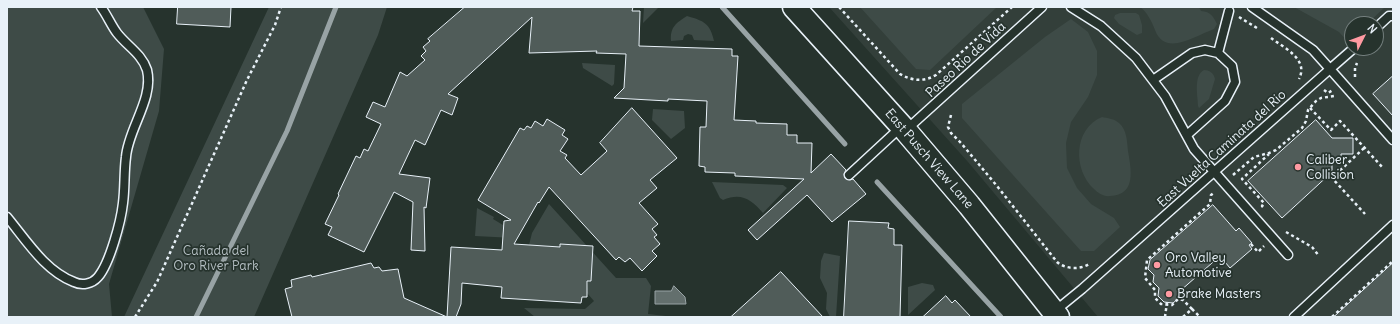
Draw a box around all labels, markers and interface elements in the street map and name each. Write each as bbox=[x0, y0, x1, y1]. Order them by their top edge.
north arrow bbox=[1344, 16, 1384, 56]
street label: Paseo Rio de Vida bbox=[923, 19, 1009, 101]
text: N bbox=[1364, 21, 1380, 36]
street label: East Vuelta Caminata del Rio bbox=[1155, 87, 1289, 211]
street label: East Pusch View Lane bbox=[881, 106, 977, 212]
place label: Caliber Collision bbox=[1306, 152, 1354, 183]
marker: Caliber Collision bbox=[1293, 162, 1303, 172]
park label: Cañada del Oro River Park bbox=[173, 243, 259, 274]
place label: Oro Valley Automotive bbox=[1165, 250, 1232, 281]
marker: Oro Valley Automotive bbox=[1152, 260, 1162, 270]
place label: Brake Masters bbox=[1177, 286, 1261, 302]
marker: Brake Masters bbox=[1164, 289, 1174, 299]

